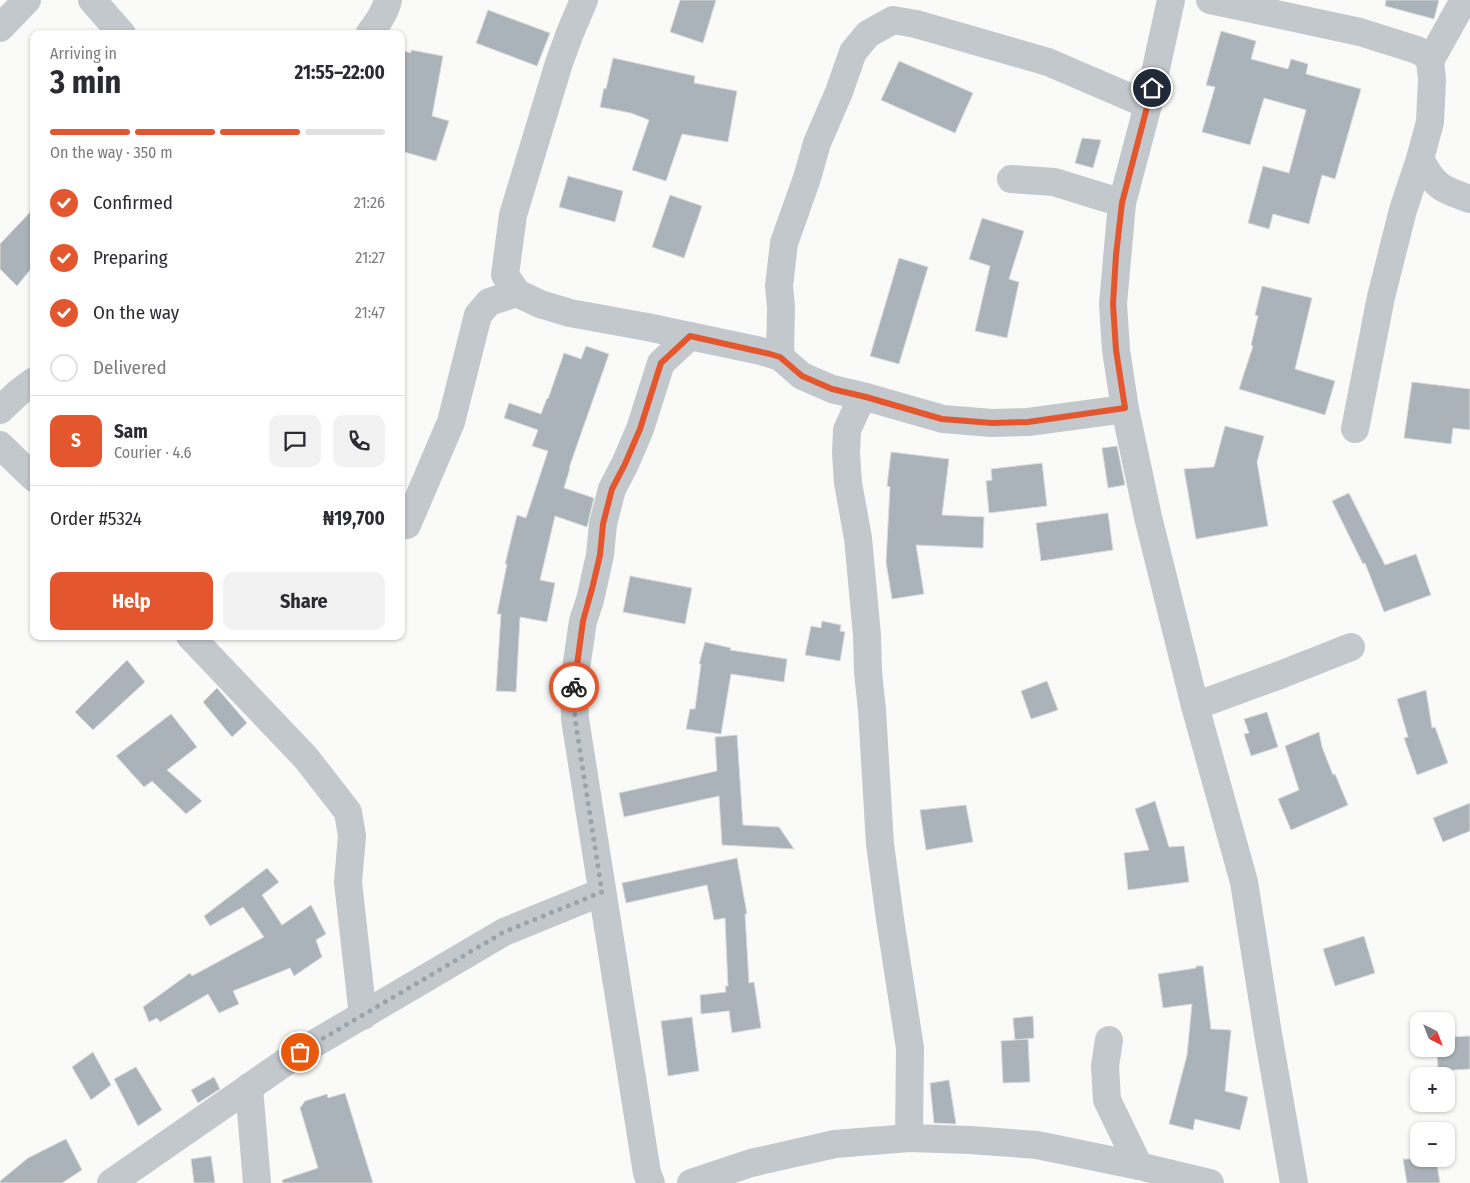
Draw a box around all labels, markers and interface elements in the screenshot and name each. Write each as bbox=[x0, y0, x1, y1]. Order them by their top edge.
text: Arriving in bbox=[50, 44, 117, 63]
text: 21:55–22:00 bbox=[295, 61, 385, 84]
text: 3 min bbox=[50, 63, 121, 101]
pin bbox=[1131, 67, 1173, 109]
icon: home bbox=[1138, 74, 1166, 102]
text: On the way · 350 m bbox=[50, 143, 172, 162]
icon: check bbox=[50, 189, 78, 217]
text: Confirmed bbox=[93, 191, 173, 214]
text: 21:26 bbox=[354, 193, 385, 212]
icon: check bbox=[50, 244, 78, 272]
text: Preparing bbox=[93, 246, 168, 269]
text: 21:27 bbox=[355, 248, 385, 267]
icon: check bbox=[50, 299, 78, 327]
text: On the way bbox=[93, 301, 179, 324]
text: 21:47 bbox=[355, 303, 385, 322]
text: Delivered bbox=[93, 356, 167, 379]
button: chat bbox=[269, 415, 321, 467]
button: phone bbox=[333, 415, 385, 467]
text: Sam bbox=[114, 420, 148, 443]
text: S bbox=[71, 429, 81, 452]
text: Courier · 4.6 bbox=[114, 443, 192, 462]
text: Order #5324 bbox=[50, 507, 142, 530]
text: ₦19,700 bbox=[323, 507, 385, 530]
button: Help bbox=[50, 572, 213, 630]
button: Share bbox=[223, 572, 385, 630]
courier bbox=[549, 662, 599, 712]
icon: bike bbox=[560, 673, 588, 701]
north arrow bbox=[1410, 1012, 1455, 1058]
map controls bbox=[1410, 1012, 1455, 1167]
pin bbox=[279, 1031, 321, 1073]
icon: bag bbox=[286, 1038, 314, 1066]
button: + bbox=[1410, 1067, 1455, 1112]
button: − bbox=[1410, 1122, 1455, 1167]

